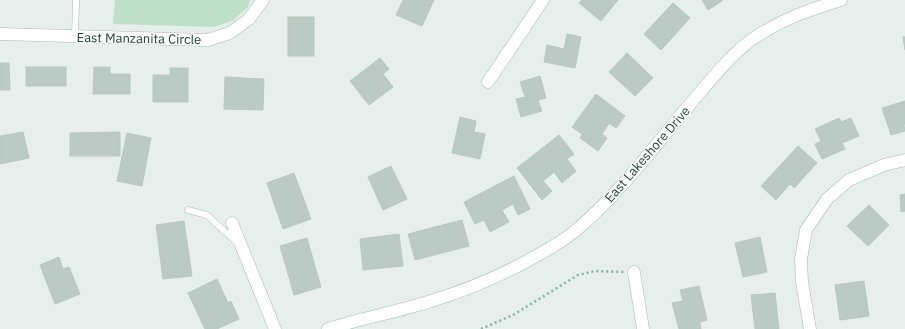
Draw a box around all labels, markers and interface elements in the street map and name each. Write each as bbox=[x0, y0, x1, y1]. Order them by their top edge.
street label: East Manzanita Circle bbox=[77, 29, 201, 48]
street label: East Lakeshore Drive bbox=[601, 103, 694, 206]

